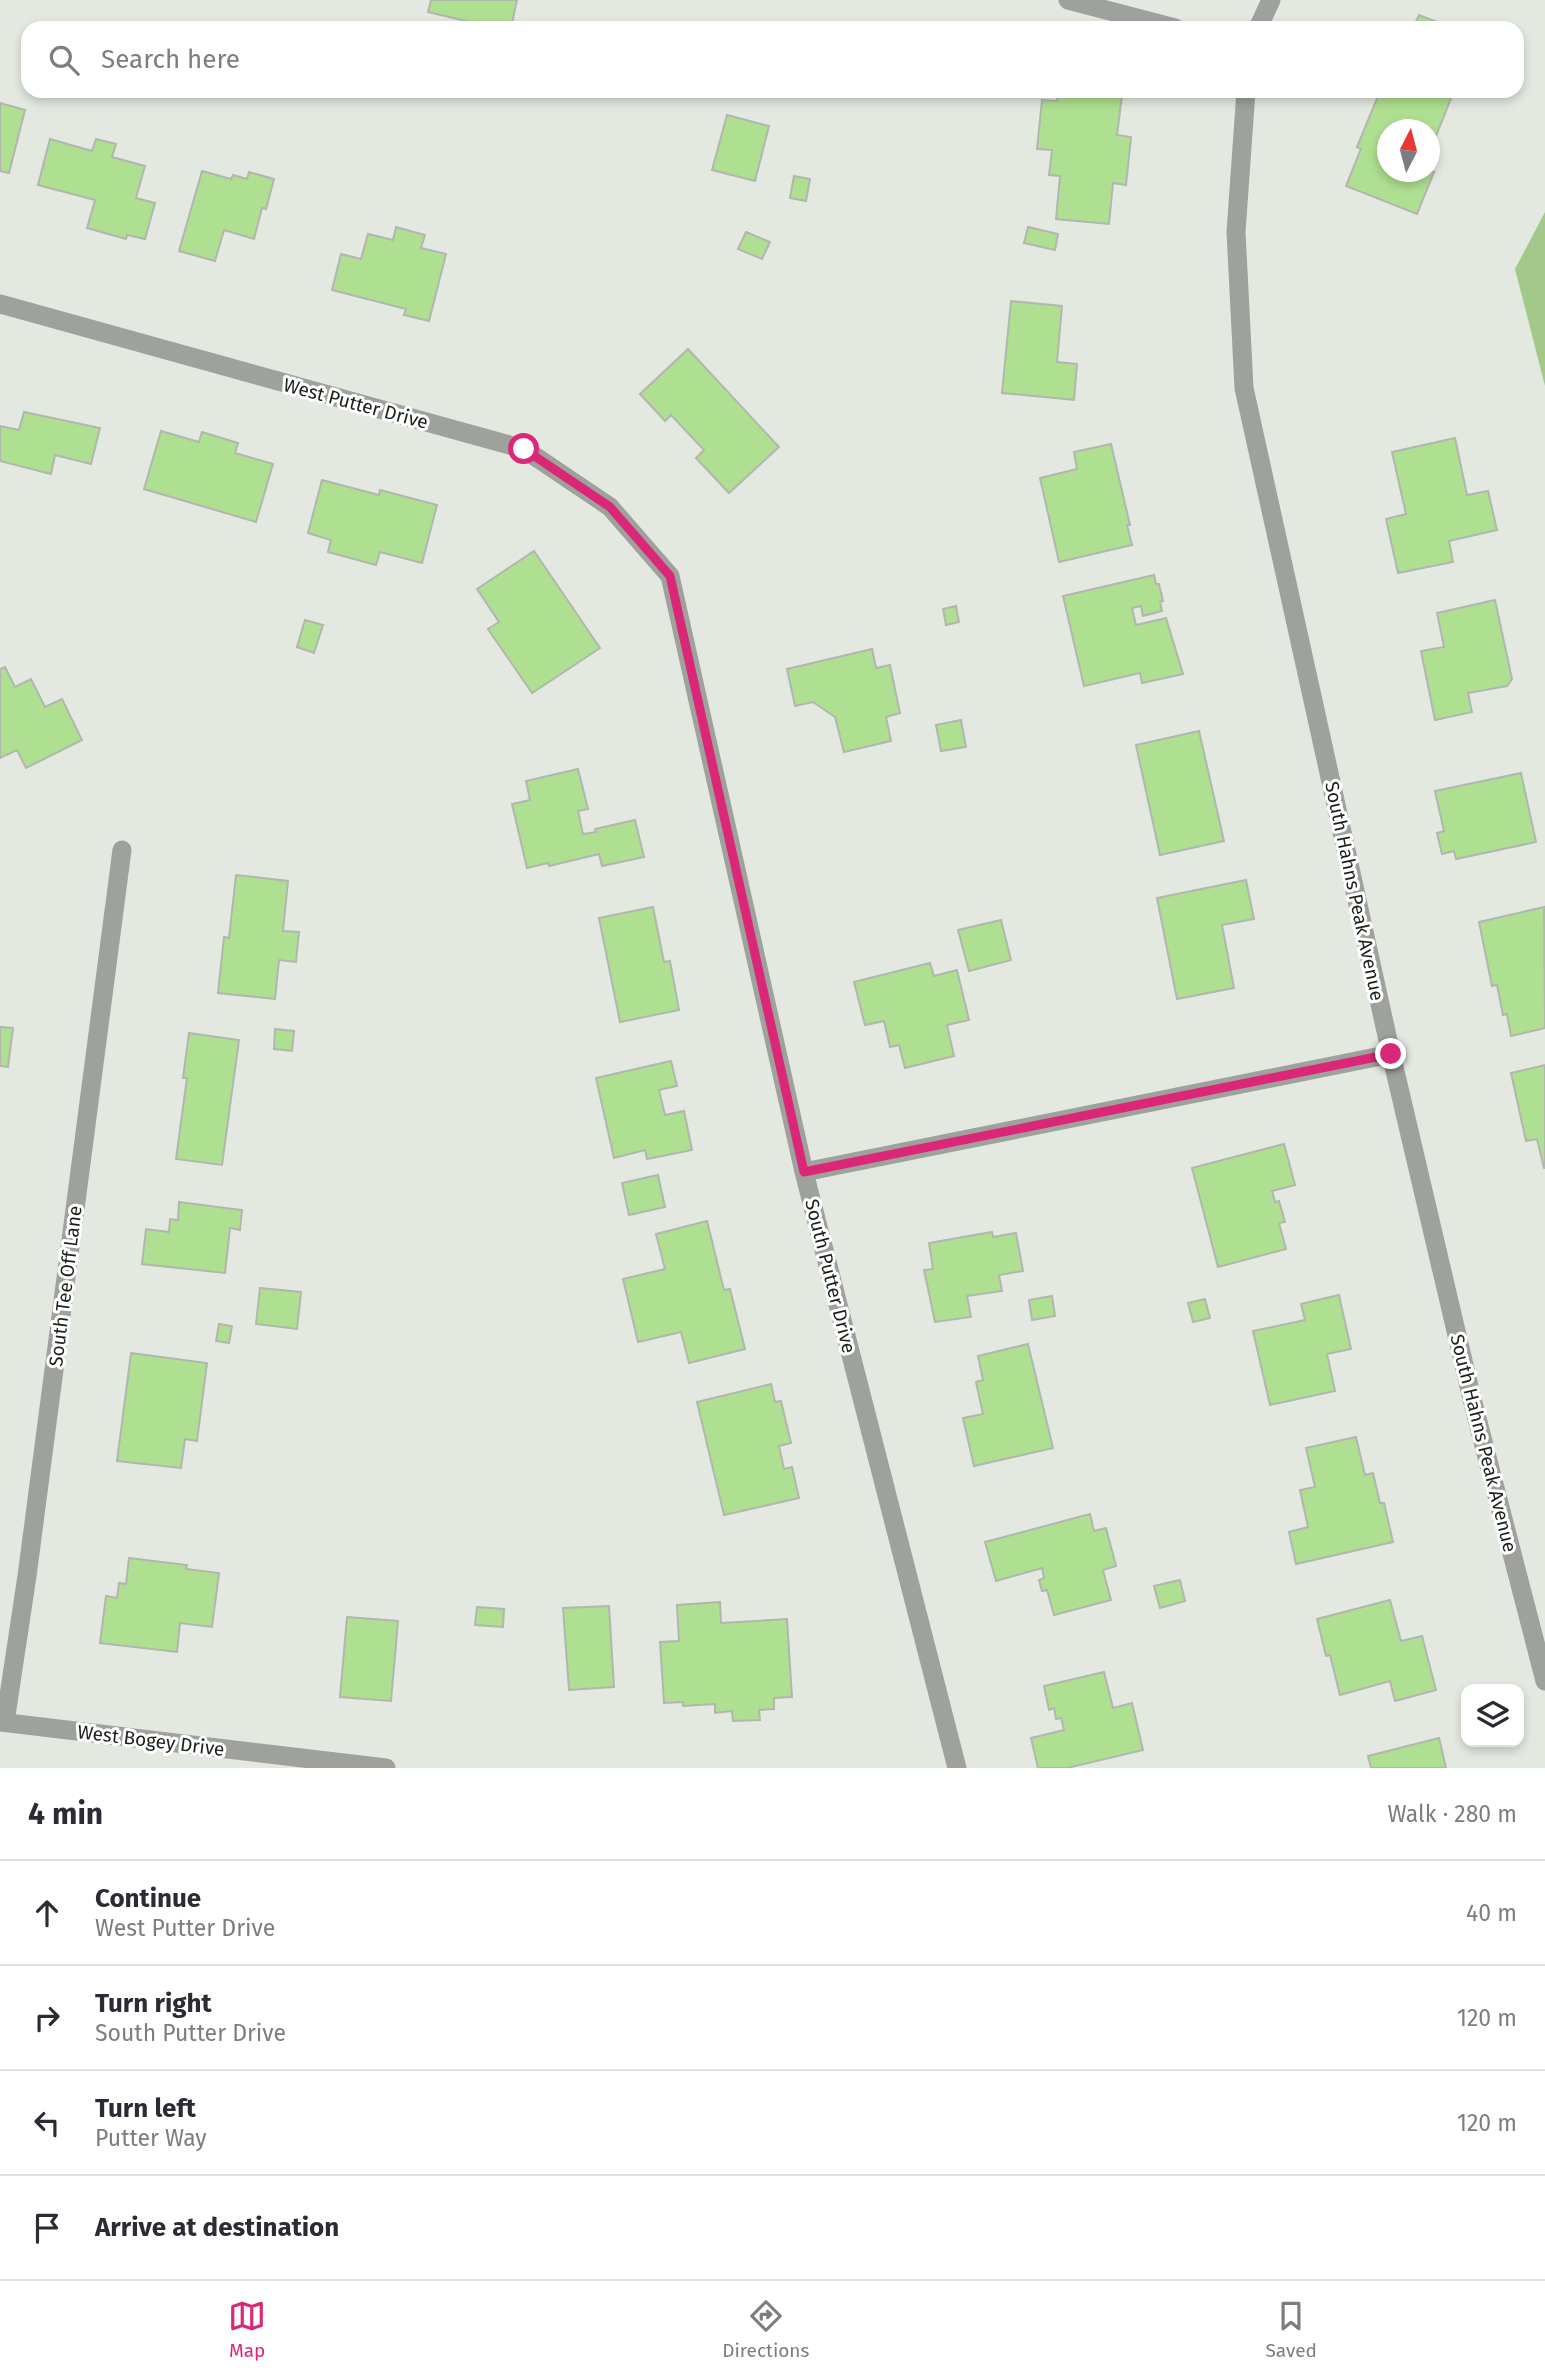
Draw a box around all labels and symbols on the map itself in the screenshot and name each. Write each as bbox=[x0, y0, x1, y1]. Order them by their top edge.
north arrow bbox=[1377, 119, 1440, 182]
street label: West Putter Drive bbox=[281, 373, 431, 434]
route start bbox=[508, 433, 539, 464]
street label: South Hahns Peak Avenue bbox=[1320, 779, 1389, 1003]
route end bbox=[1375, 1038, 1406, 1069]
street label: South Putter Drive bbox=[800, 1197, 861, 1355]
street label: South Tee Off Lane bbox=[44, 1204, 87, 1368]
street label: South Hahns Peak Avenue bbox=[1445, 1332, 1522, 1554]
street label: West Bogey Drive bbox=[76, 1720, 226, 1761]

